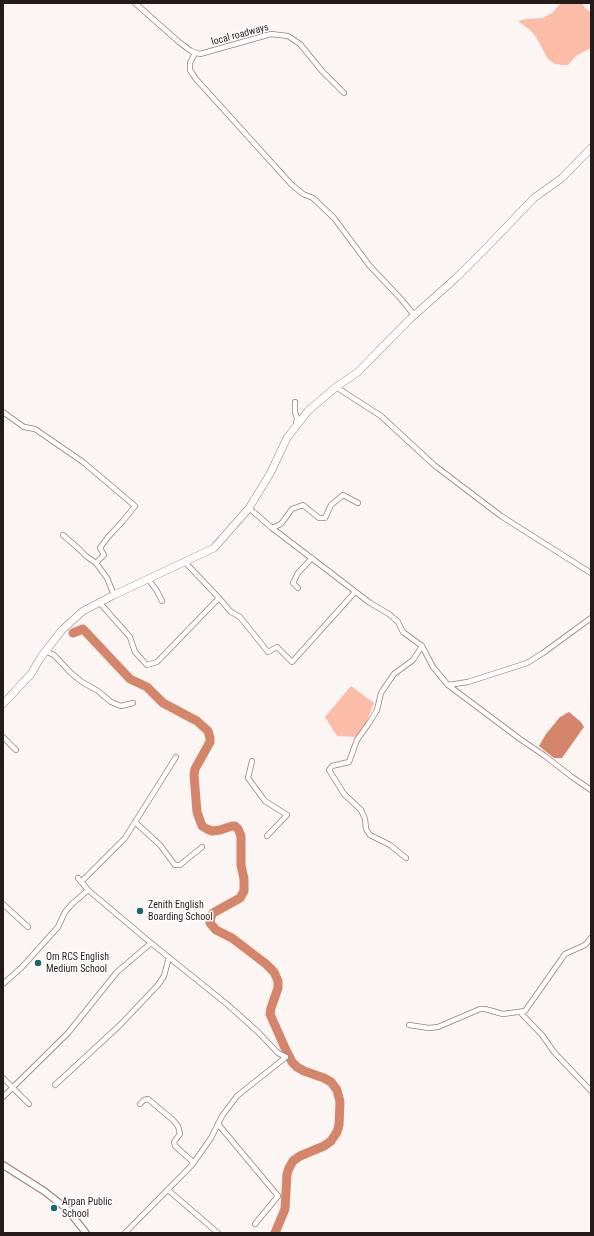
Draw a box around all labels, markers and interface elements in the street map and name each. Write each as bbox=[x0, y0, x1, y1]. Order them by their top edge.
street label: local roadways bbox=[210, 22, 270, 48]
place label: Zenith English Boarding School bbox=[148, 899, 213, 922]
marker: Zenith English Boarding School bbox=[135, 906, 145, 916]
place label: Om RCS English Medium School bbox=[46, 951, 109, 974]
marker: Om RCS English Medium School bbox=[33, 958, 43, 968]
place label: Arpan Public School bbox=[62, 1196, 112, 1220]
marker: Arpan Public School bbox=[49, 1203, 59, 1213]

